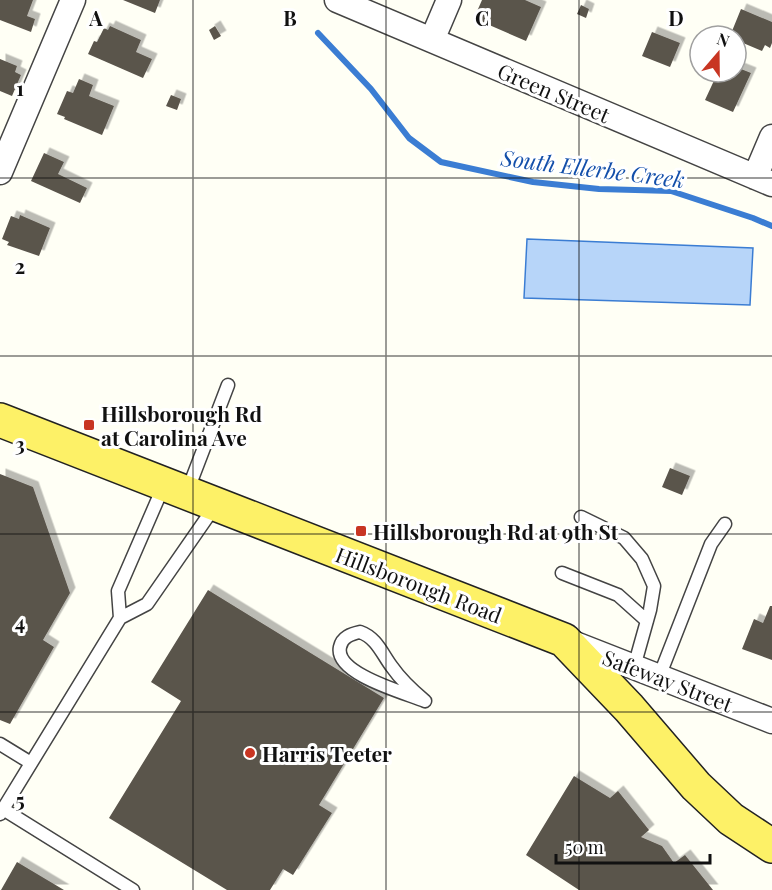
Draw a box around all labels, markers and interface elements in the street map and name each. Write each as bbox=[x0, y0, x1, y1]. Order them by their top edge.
text: A bbox=[88, 4, 103, 31]
text: B bbox=[283, 4, 297, 31]
text: C bbox=[475, 4, 489, 31]
text: D bbox=[668, 4, 684, 31]
north arrow bbox=[688, 24, 748, 84]
text: N bbox=[714, 28, 733, 51]
street label: Green Street bbox=[494, 56, 615, 128]
text: 1 bbox=[16, 74, 24, 101]
water label: South Ellerbe Creek bbox=[499, 142, 686, 194]
text: 2 bbox=[15, 252, 25, 279]
place label: Hillsborough Rd at Carolina Ave bbox=[101, 399, 262, 451]
marker: Hillsborough Rd at Carolina Ave bbox=[82, 418, 96, 432]
text: 3 bbox=[15, 430, 25, 457]
place label: Hillsborough Rd at 9th St bbox=[373, 517, 619, 545]
marker: Hillsborough Rd at 9th St bbox=[354, 524, 368, 538]
street label: Hillsborough Road bbox=[332, 539, 506, 629]
text: 4 bbox=[15, 608, 25, 635]
street label: Safeway Street bbox=[599, 642, 737, 718]
place label: Harris Teeter bbox=[262, 739, 392, 767]
marker: Harris Teeter bbox=[243, 746, 257, 760]
text: 5 bbox=[15, 786, 25, 813]
scale bar bbox=[556, 827, 710, 865]
text: 50 m bbox=[565, 835, 604, 859]

